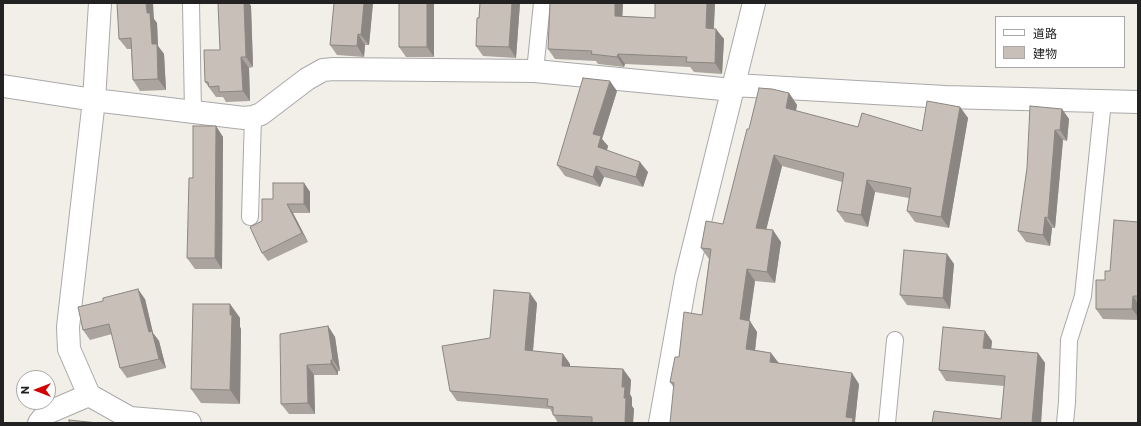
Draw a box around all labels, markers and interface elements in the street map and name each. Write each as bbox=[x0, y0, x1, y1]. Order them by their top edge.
legend bbox=[995, 16, 1125, 68]
text: 道路 bbox=[1033, 26, 1057, 40]
text: 建物 bbox=[1033, 46, 1057, 60]
north arrow bbox=[16, 370, 56, 410]
text: N bbox=[18, 386, 31, 394]

